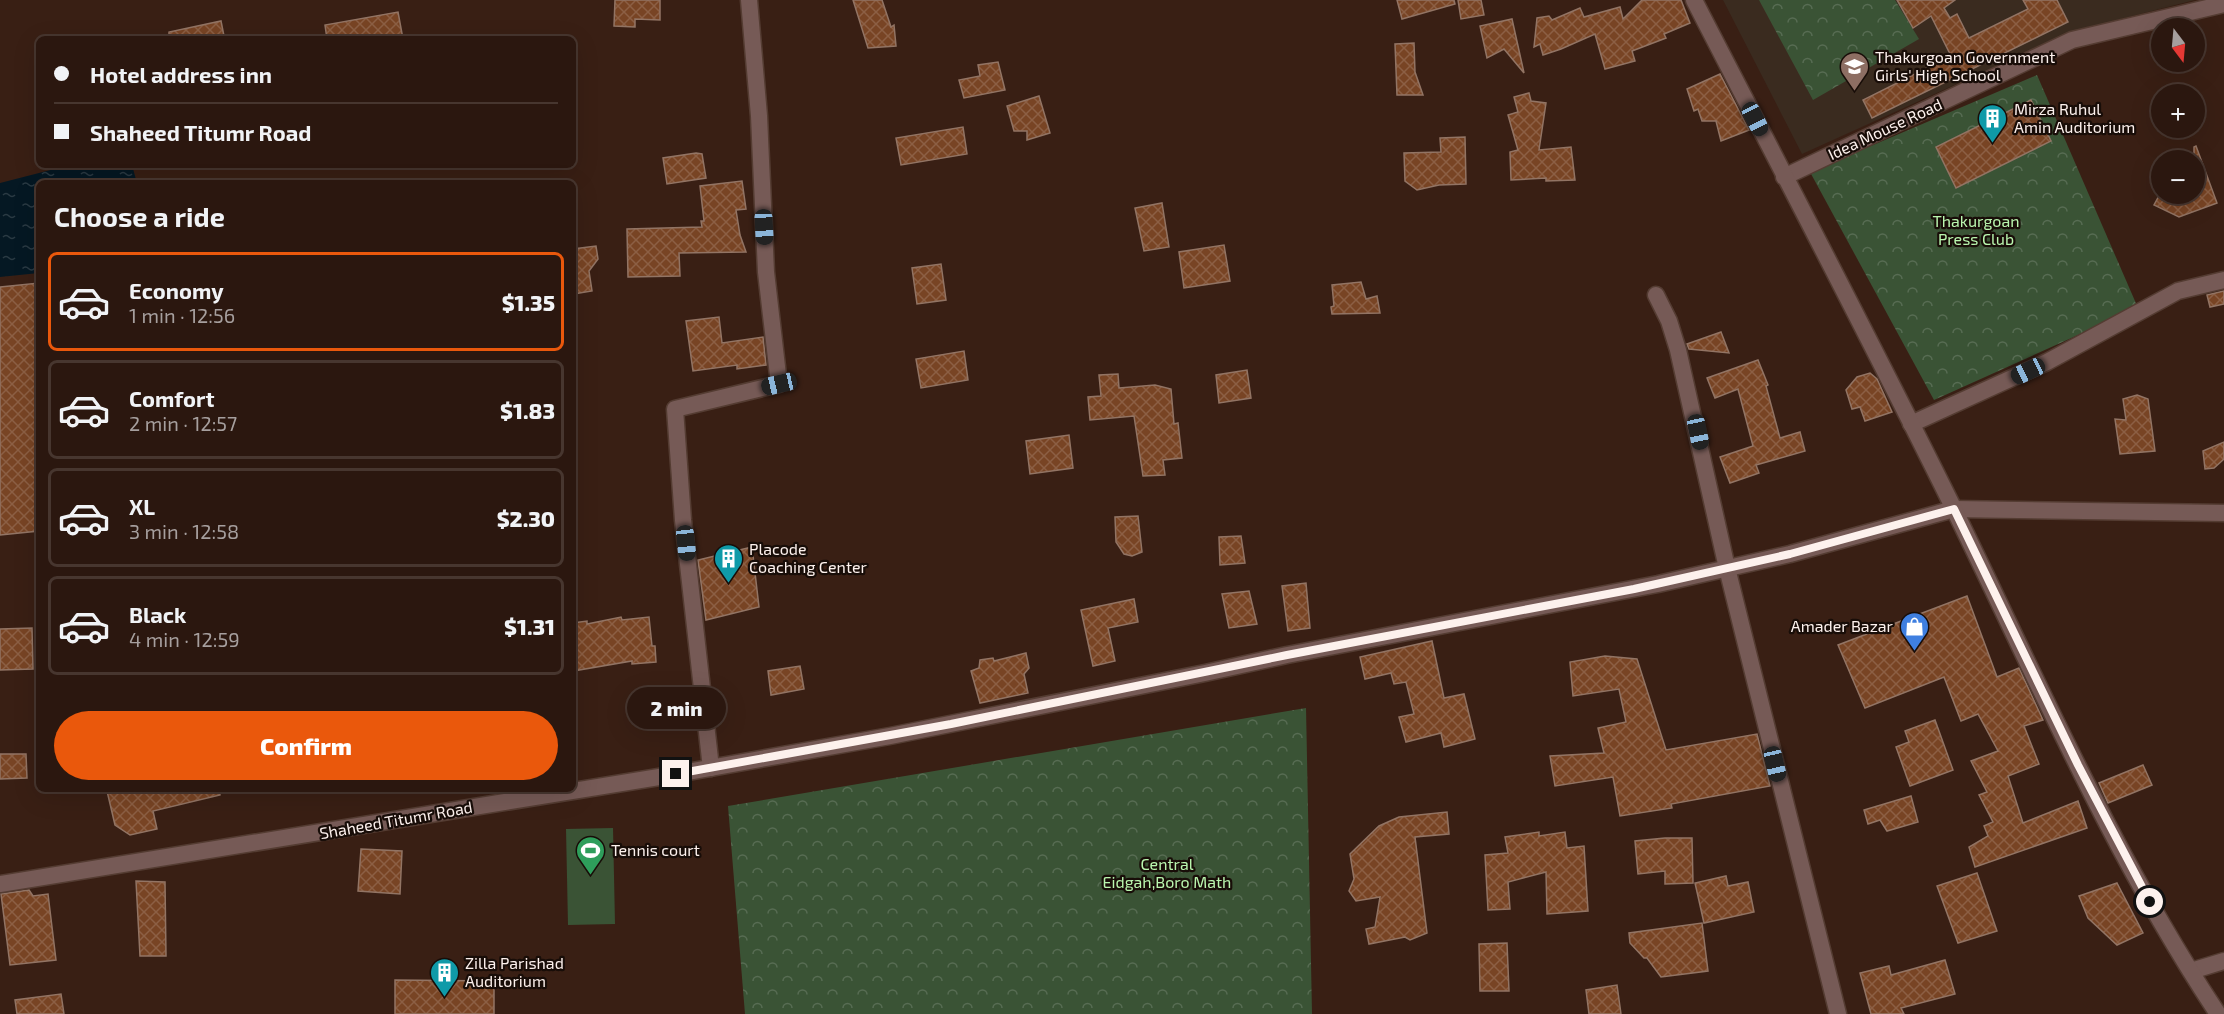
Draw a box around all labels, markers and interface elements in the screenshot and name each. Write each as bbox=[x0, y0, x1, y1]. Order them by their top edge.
north arrow bbox=[2151, 18, 2205, 72]
map controls bbox=[2151, 18, 2205, 204]
place label: Thakurgoan Government Girls' High School bbox=[1875, 47, 2055, 84]
school or university icon: Thakurgoan Government Girls' High School bbox=[1838, 50, 1870, 92]
text: Hotel address inn bbox=[90, 61, 272, 87]
button: + bbox=[2151, 84, 2205, 138]
street label: Idea Mouse Road bbox=[1825, 94, 1945, 163]
car bbox=[1739, 99, 1771, 139]
place label: Mirza Ruhul Amin Auditorium bbox=[2014, 99, 2135, 136]
building icon: Mirza Ruhul Amin Auditorium bbox=[1977, 102, 2009, 144]
text: Shaheed Titumr Road bbox=[90, 119, 311, 145]
button: − bbox=[2151, 150, 2205, 204]
text: Choose a ride bbox=[54, 200, 225, 232]
car bbox=[754, 209, 774, 245]
park label: Thakurgoan Press Club bbox=[1932, 211, 2020, 248]
icon: car bbox=[57, 275, 111, 329]
text: Economy bbox=[129, 277, 224, 303]
text: $1.35 bbox=[502, 289, 555, 315]
text: 1 min · 12:56 bbox=[129, 303, 235, 327]
car bbox=[2008, 355, 2048, 387]
car bbox=[759, 371, 799, 397]
icon: car bbox=[57, 383, 111, 437]
text: Comfort bbox=[129, 385, 214, 411]
text: $1.83 bbox=[500, 397, 555, 423]
text: 2 min · 12:57 bbox=[129, 411, 237, 435]
car bbox=[1685, 413, 1711, 451]
icon: car bbox=[57, 491, 111, 545]
text: XL bbox=[129, 493, 155, 519]
text: $2.30 bbox=[497, 505, 555, 531]
text: 3 min · 12:58 bbox=[129, 519, 239, 543]
car bbox=[675, 524, 697, 562]
place label: Placode Coaching Center bbox=[749, 539, 868, 576]
building icon: Placode Coaching Center bbox=[712, 542, 744, 584]
icon: car bbox=[57, 599, 111, 653]
text: Black bbox=[129, 601, 186, 627]
shop icon: Amader Bazar bbox=[1898, 610, 1930, 652]
text: $1.31 bbox=[504, 613, 555, 639]
place label: Amader Bazar bbox=[1791, 616, 1894, 635]
text: 4 min · 12:59 bbox=[129, 627, 240, 651]
callout: 2 min bbox=[626, 687, 726, 729]
text: 2 min bbox=[651, 696, 702, 720]
button: Confirm bbox=[54, 711, 558, 780]
car bbox=[1762, 744, 1788, 784]
route end bbox=[662, 760, 689, 787]
street label: Shaheed Titumr Road bbox=[318, 797, 474, 842]
sports icon: Tennis court bbox=[574, 834, 606, 876]
place label: Tennis court bbox=[611, 840, 700, 859]
park label: Central Eidgah,Boro Math bbox=[1103, 854, 1231, 891]
route start bbox=[2136, 888, 2163, 915]
place label: Zilla Parishad Auditorium bbox=[465, 953, 564, 990]
building icon: Zilla Parishad Auditorium bbox=[428, 956, 460, 998]

